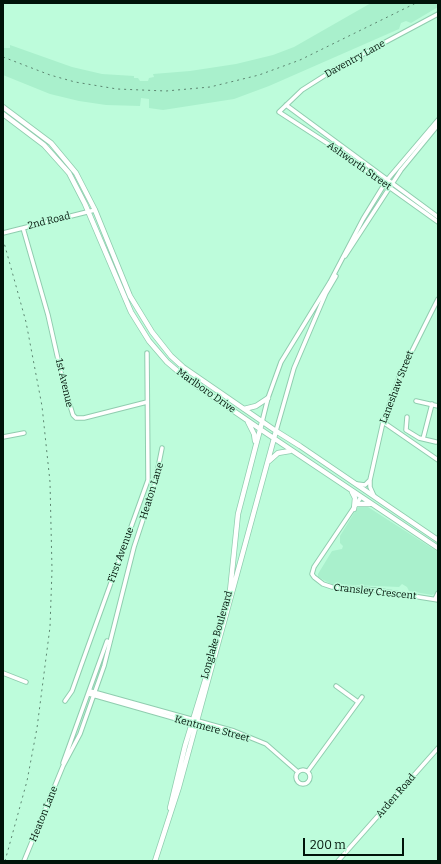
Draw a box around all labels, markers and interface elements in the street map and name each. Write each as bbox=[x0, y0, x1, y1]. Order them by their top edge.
street label: Daventry Lane bbox=[323, 37, 387, 81]
street label: Ashworth Street bbox=[325, 139, 393, 193]
street label: 2nd Road bbox=[27, 210, 71, 232]
street label: Laneshaw Street bbox=[378, 349, 416, 425]
street label: 1st Avenue bbox=[53, 357, 75, 409]
street label: Marlboro Drive bbox=[174, 366, 238, 416]
street label: Heaton Lane bbox=[138, 461, 166, 521]
street label: First Avenue bbox=[105, 526, 137, 584]
street label: Cransley Crescent bbox=[333, 582, 417, 602]
street label: Longlake Boulevard bbox=[199, 590, 235, 680]
street label: Kentmere Street bbox=[173, 713, 251, 745]
street label: Arden Road bbox=[374, 772, 418, 820]
street label: Heaton Lane bbox=[27, 784, 61, 844]
scale bar bbox=[305, 830, 406, 856]
text: 200 m bbox=[310, 838, 346, 852]

